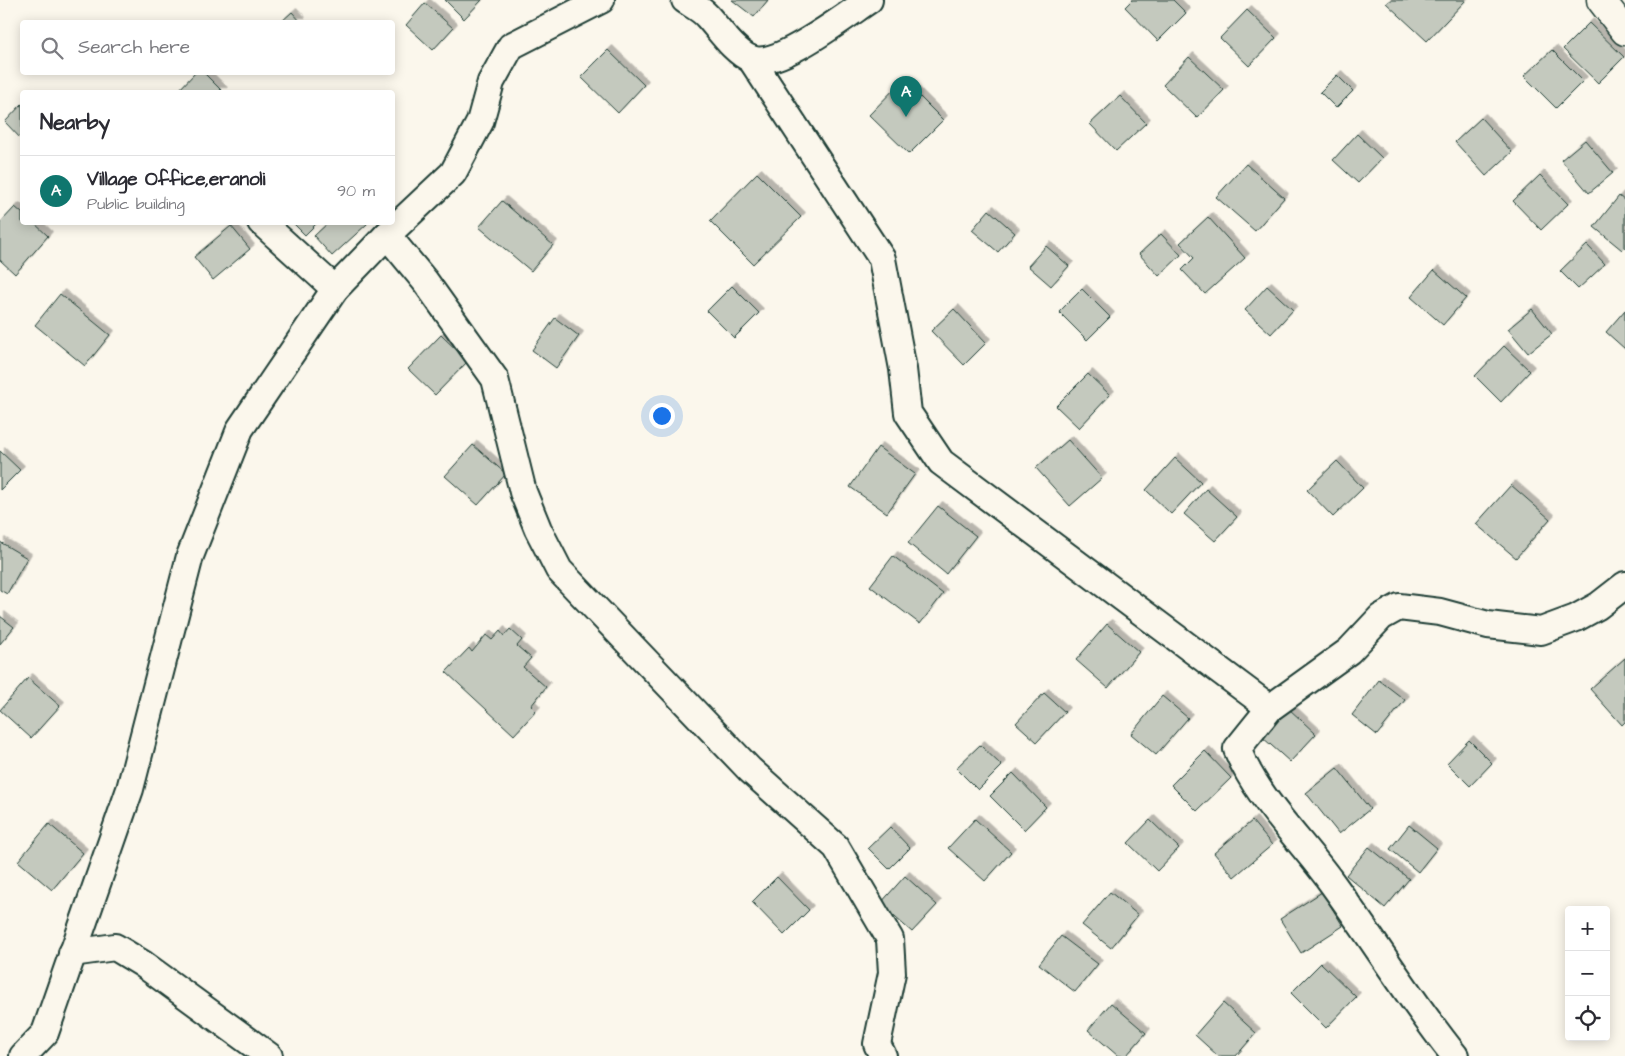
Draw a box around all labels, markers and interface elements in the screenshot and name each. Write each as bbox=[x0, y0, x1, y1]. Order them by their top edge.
search box bbox=[20, 20, 395, 75]
icon: search bbox=[38, 34, 66, 62]
text: Search here bbox=[78, 34, 190, 61]
pin: A bbox=[890, 76, 922, 117]
text: Nearby bbox=[40, 108, 110, 137]
text: Village Office,eranoli bbox=[87, 166, 265, 193]
text: A bbox=[51, 180, 61, 202]
text: 90 m bbox=[337, 180, 375, 202]
text: Public building bbox=[87, 193, 185, 215]
your location bbox=[649, 403, 675, 429]
map controls bbox=[1565, 906, 1610, 1041]
button: + bbox=[1565, 906, 1610, 951]
button: − bbox=[1565, 951, 1610, 996]
button: locate bbox=[1565, 996, 1610, 1041]

